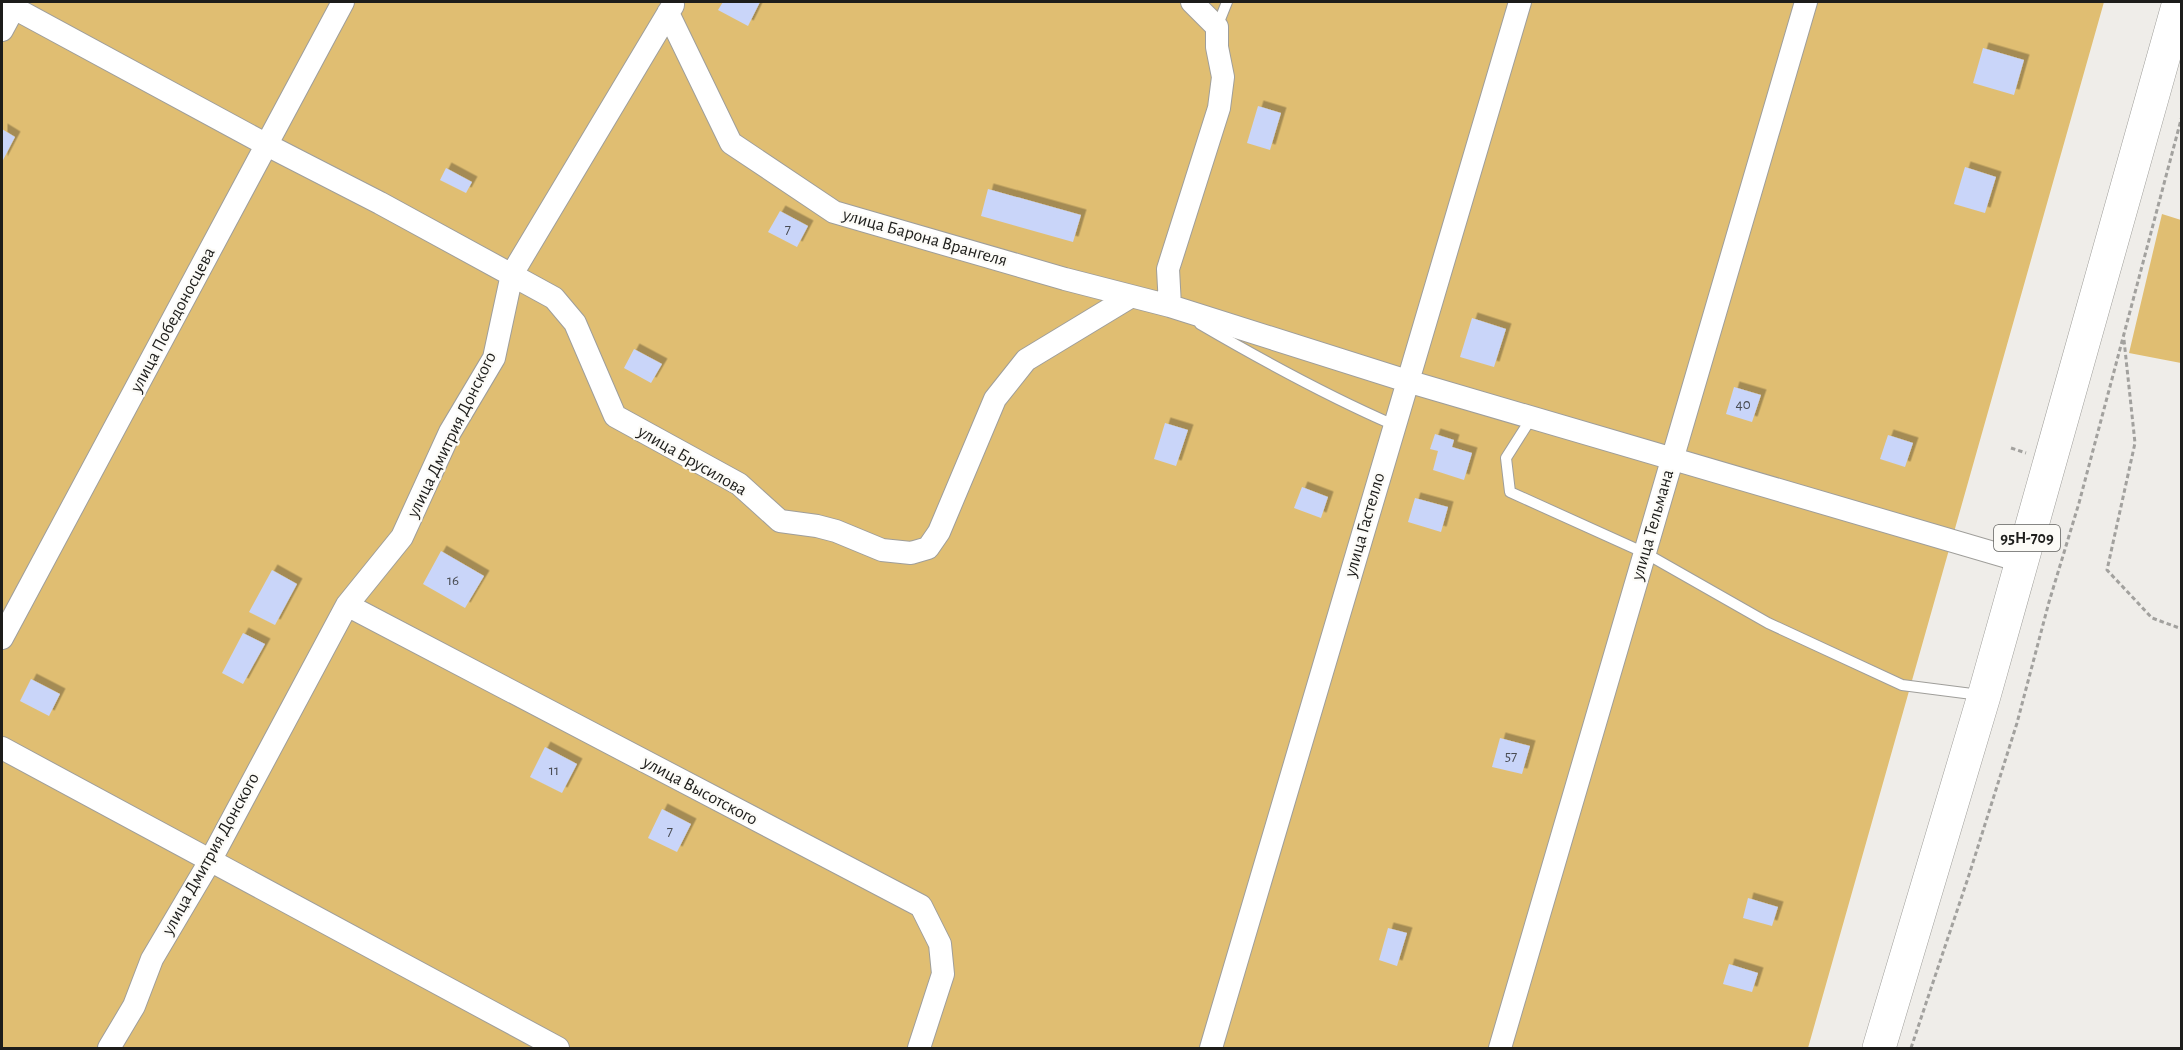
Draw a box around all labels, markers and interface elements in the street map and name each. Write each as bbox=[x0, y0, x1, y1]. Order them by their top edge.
street label: улица Барона Врангеля bbox=[840, 206, 1009, 270]
house number: 7 bbox=[785, 222, 791, 237]
street label: улица Победоносцева bbox=[126, 244, 219, 396]
street label: улица Дмитрия Донского bbox=[404, 349, 500, 522]
house number: 40 bbox=[1735, 397, 1751, 412]
street label: улица Брусилова bbox=[634, 422, 750, 499]
street label: улица Тельмана bbox=[1628, 468, 1677, 583]
street label: улица Гастелло bbox=[1341, 471, 1388, 580]
road number: 95Н-709 bbox=[1994, 525, 2060, 551]
house number: 16 bbox=[447, 573, 459, 588]
house number: 57 bbox=[1505, 749, 1517, 764]
street label: улица Высотского bbox=[639, 753, 760, 829]
house number: 11 bbox=[549, 763, 559, 778]
street label: улица Дмитрия Донского bbox=[159, 770, 263, 939]
house number: 7 bbox=[667, 824, 673, 839]

